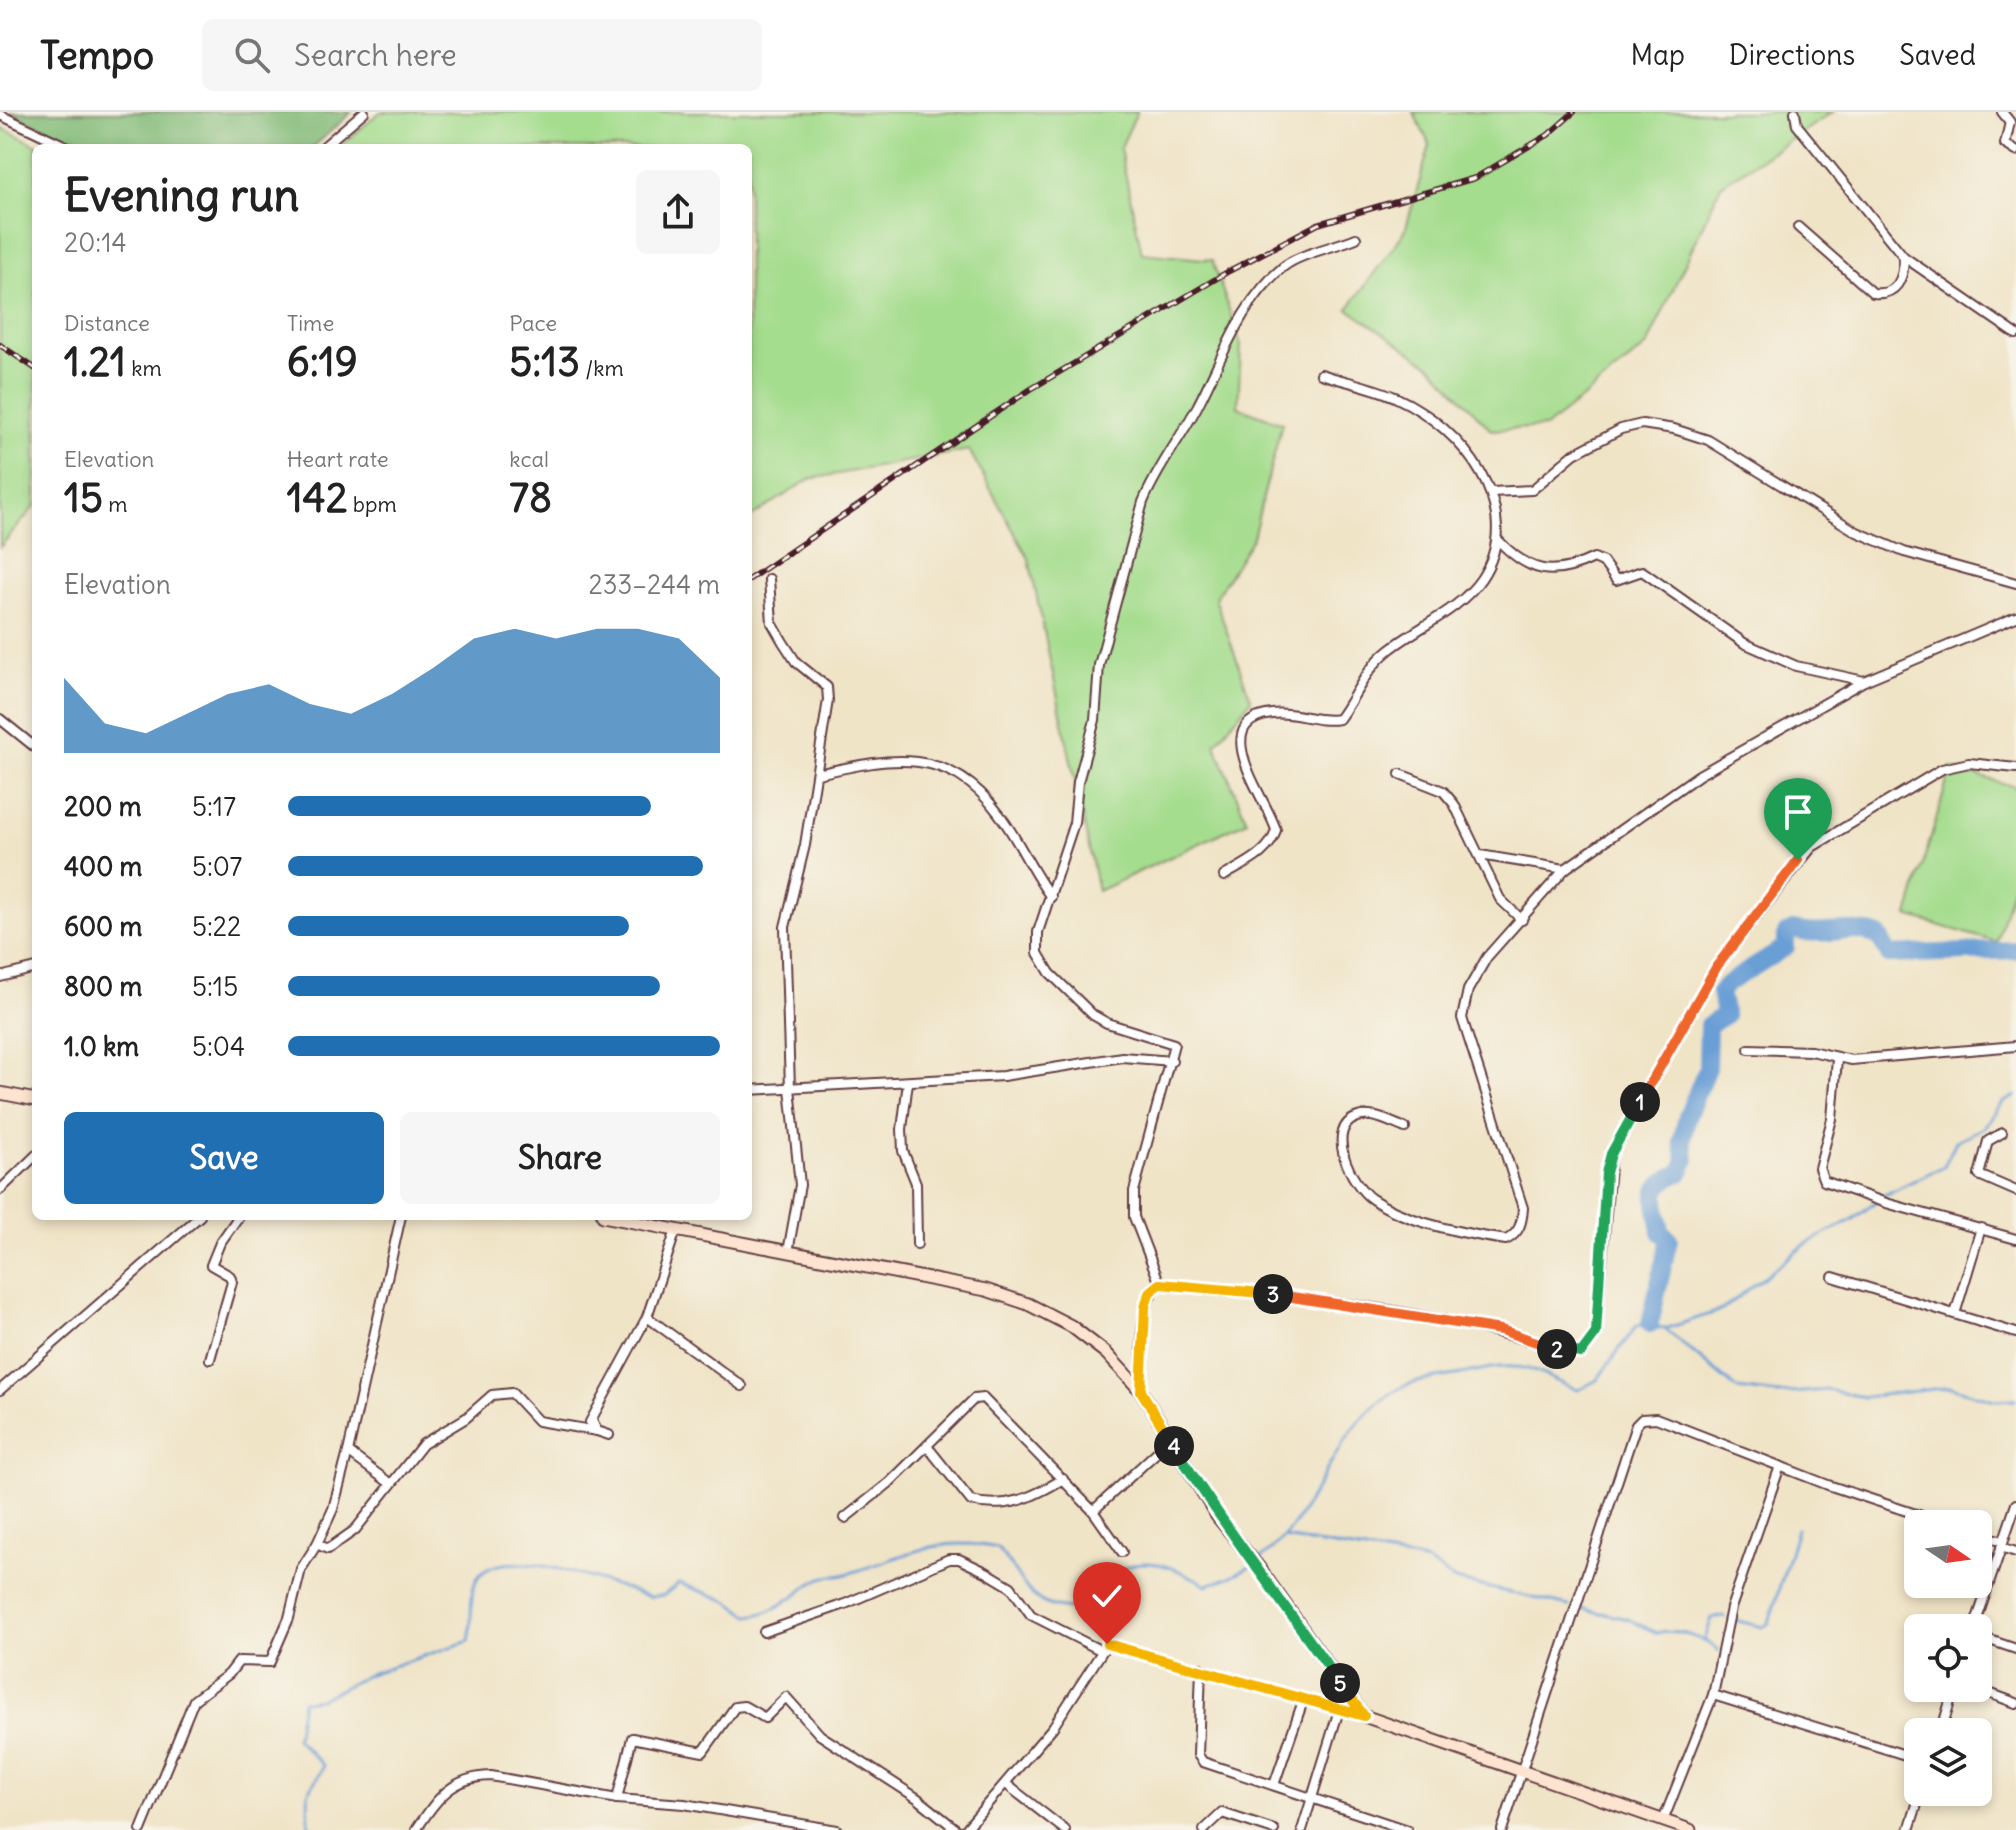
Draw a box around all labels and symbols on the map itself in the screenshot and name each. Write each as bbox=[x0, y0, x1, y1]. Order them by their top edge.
pin bbox=[1764, 778, 1832, 860]
pin: 1 bbox=[1620, 1082, 1660, 1122]
pin: 3 bbox=[1253, 1274, 1293, 1314]
pin: 2 bbox=[1537, 1329, 1577, 1369]
pin: 4 bbox=[1154, 1426, 1194, 1466]
north arrow bbox=[1904, 1510, 1992, 1598]
pin bbox=[1073, 1562, 1141, 1644]
pin: 5 bbox=[1320, 1663, 1360, 1703]

